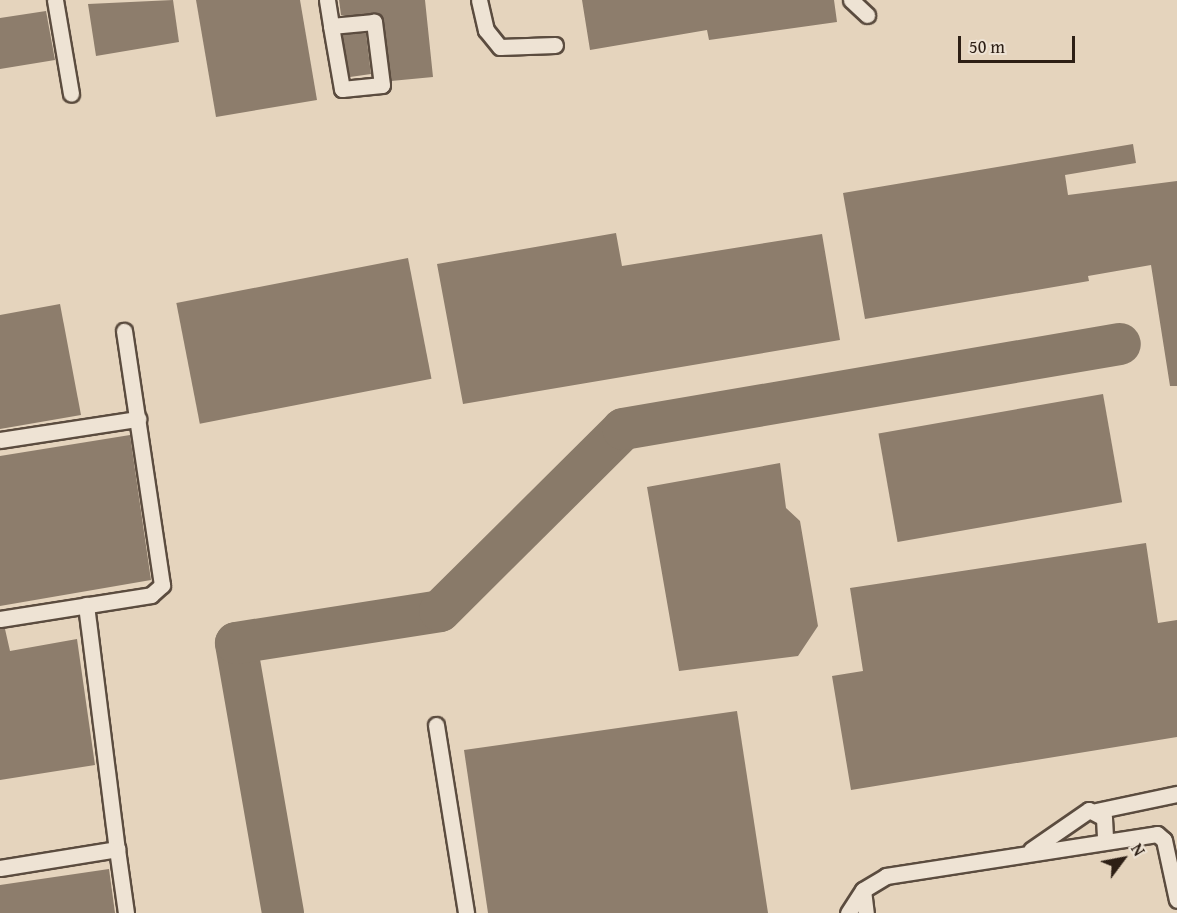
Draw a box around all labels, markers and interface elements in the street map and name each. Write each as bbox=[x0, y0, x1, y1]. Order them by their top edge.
scale bar bbox=[961, 24, 1078, 62]
text: 50 m bbox=[969, 33, 1005, 60]
north arrow bbox=[1093, 829, 1153, 889]
text: N bbox=[1125, 839, 1151, 860]

